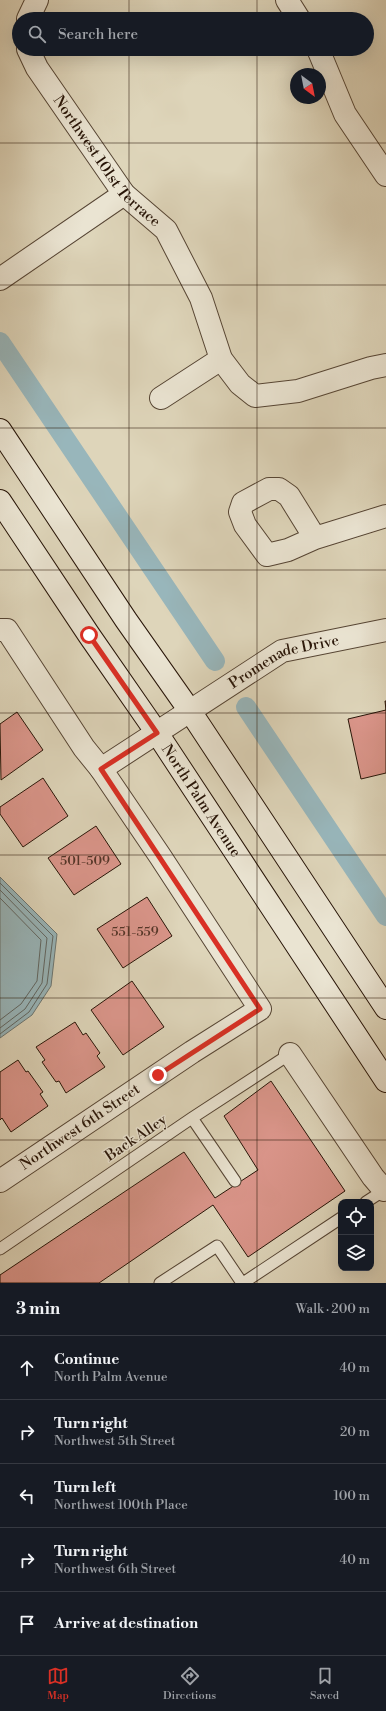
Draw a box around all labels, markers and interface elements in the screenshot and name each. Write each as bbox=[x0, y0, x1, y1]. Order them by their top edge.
search box bbox=[12, 12, 374, 56]
icon: search bbox=[26, 23, 48, 45]
text: Search here bbox=[58, 25, 138, 44]
north arrow bbox=[290, 68, 326, 104]
street label: Northwest 101st Terrace bbox=[49, 92, 165, 231]
route start bbox=[80, 626, 98, 644]
street label: Promenade Drive bbox=[225, 630, 341, 693]
street label: North Palm Avenue bbox=[157, 741, 245, 861]
house number: 501-509 bbox=[60, 853, 110, 869]
house number: 551-559 bbox=[111, 924, 159, 940]
route end bbox=[149, 1066, 167, 1084]
street label: Northwest 6th Street bbox=[16, 1079, 144, 1174]
street label: Back Alley bbox=[101, 1110, 171, 1166]
map controls bbox=[338, 1199, 374, 1271]
button: locate bbox=[338, 1199, 374, 1235]
button: layers bbox=[338, 1235, 374, 1271]
text: 3 min bbox=[16, 1298, 60, 1320]
text: Walk · 200 m bbox=[296, 1301, 370, 1317]
text: Continue bbox=[54, 1350, 119, 1369]
icon: ahead bbox=[16, 1357, 38, 1379]
text: 40 m bbox=[340, 1360, 370, 1376]
text: North Palm Avenue bbox=[54, 1369, 168, 1385]
text: Turn right bbox=[54, 1414, 128, 1433]
icon: right bbox=[16, 1421, 38, 1443]
text: 20 m bbox=[340, 1424, 370, 1440]
text: Northwest 5th Street bbox=[54, 1433, 175, 1449]
text: Turn left bbox=[54, 1478, 116, 1497]
icon: left bbox=[16, 1485, 38, 1507]
text: 100 m bbox=[334, 1488, 370, 1504]
text: Northwest 100th Place bbox=[54, 1497, 188, 1513]
text: Turn right bbox=[54, 1542, 128, 1561]
icon: right bbox=[16, 1549, 38, 1571]
text: 40 m bbox=[340, 1552, 370, 1568]
text: Northwest 6th Street bbox=[54, 1561, 176, 1577]
icon: arrive bbox=[16, 1613, 38, 1635]
text: Arrive at destination bbox=[54, 1614, 198, 1633]
tab: Map bbox=[47, 1665, 69, 1703]
tab: Directions bbox=[163, 1665, 216, 1703]
tab: Saved bbox=[310, 1665, 339, 1703]

